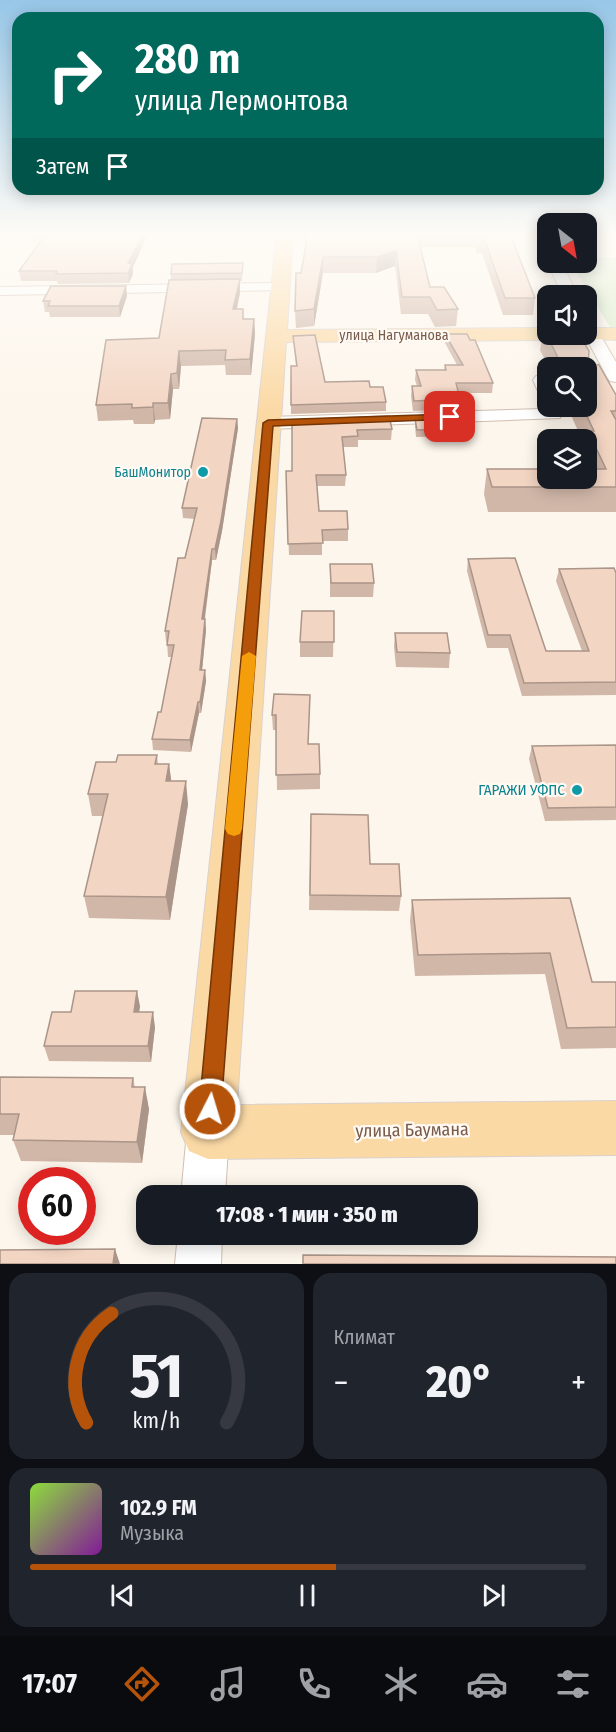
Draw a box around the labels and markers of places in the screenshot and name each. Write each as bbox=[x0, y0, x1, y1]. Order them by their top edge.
pin bbox=[424, 391, 475, 442]
place label: БашМонитор bbox=[114, 464, 191, 481]
marker: БашМонитор bbox=[196, 465, 210, 479]
place label: ГАРАЖИ УФПС bbox=[478, 781, 565, 799]
marker: ГАРАЖИ УФПС bbox=[570, 783, 584, 797]

